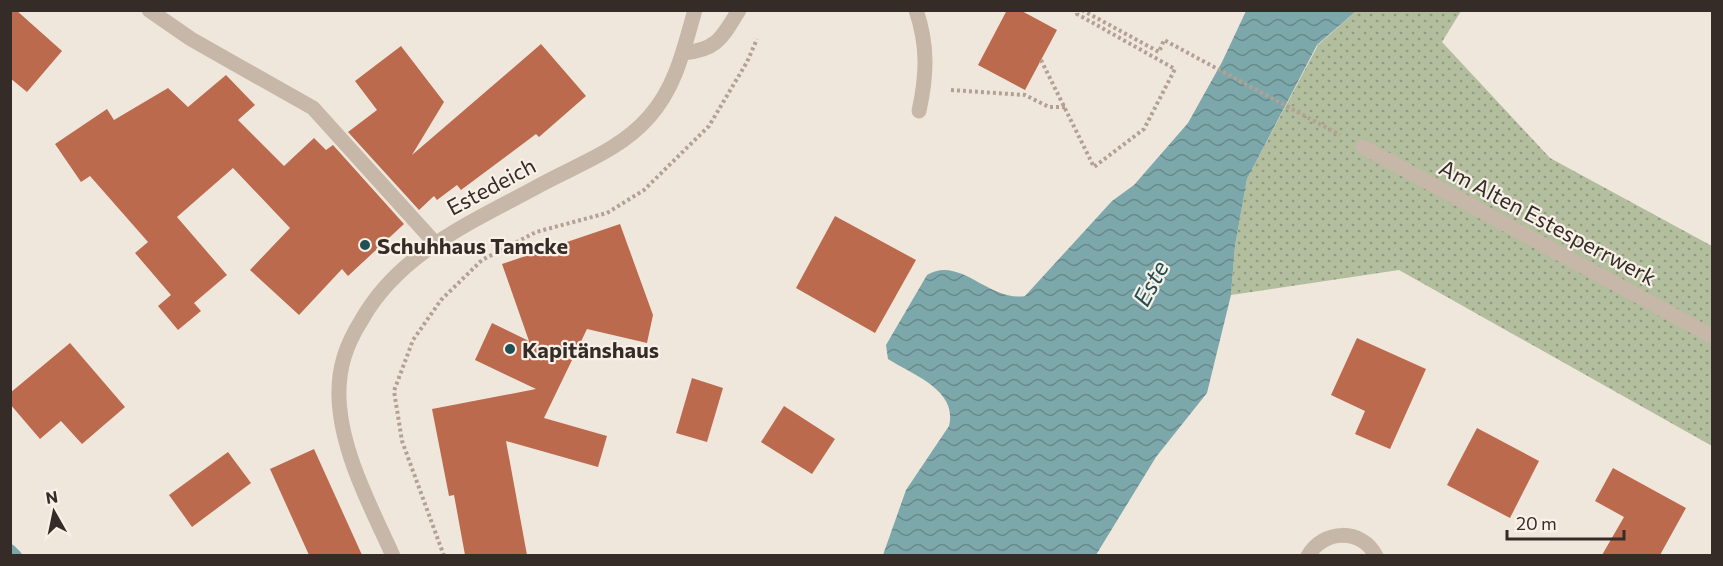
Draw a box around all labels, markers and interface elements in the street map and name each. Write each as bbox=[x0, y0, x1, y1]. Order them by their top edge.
street label: Estedeich bbox=[442, 151, 540, 221]
street label: Am Alten Estesperrwerk bbox=[1435, 153, 1661, 291]
place label: Schuhhaus Tamcke bbox=[377, 232, 568, 259]
marker: Schuhhaus Tamcke bbox=[358, 238, 372, 252]
water label: Este bbox=[1126, 255, 1174, 311]
place label: Kapitänshaus bbox=[522, 336, 659, 363]
marker: Kapitänshaus bbox=[503, 342, 517, 356]
north arrow bbox=[24, 482, 84, 542]
text: N bbox=[44, 486, 59, 507]
scale bar bbox=[1507, 503, 1624, 541]
text: 20 m bbox=[1516, 512, 1557, 534]

